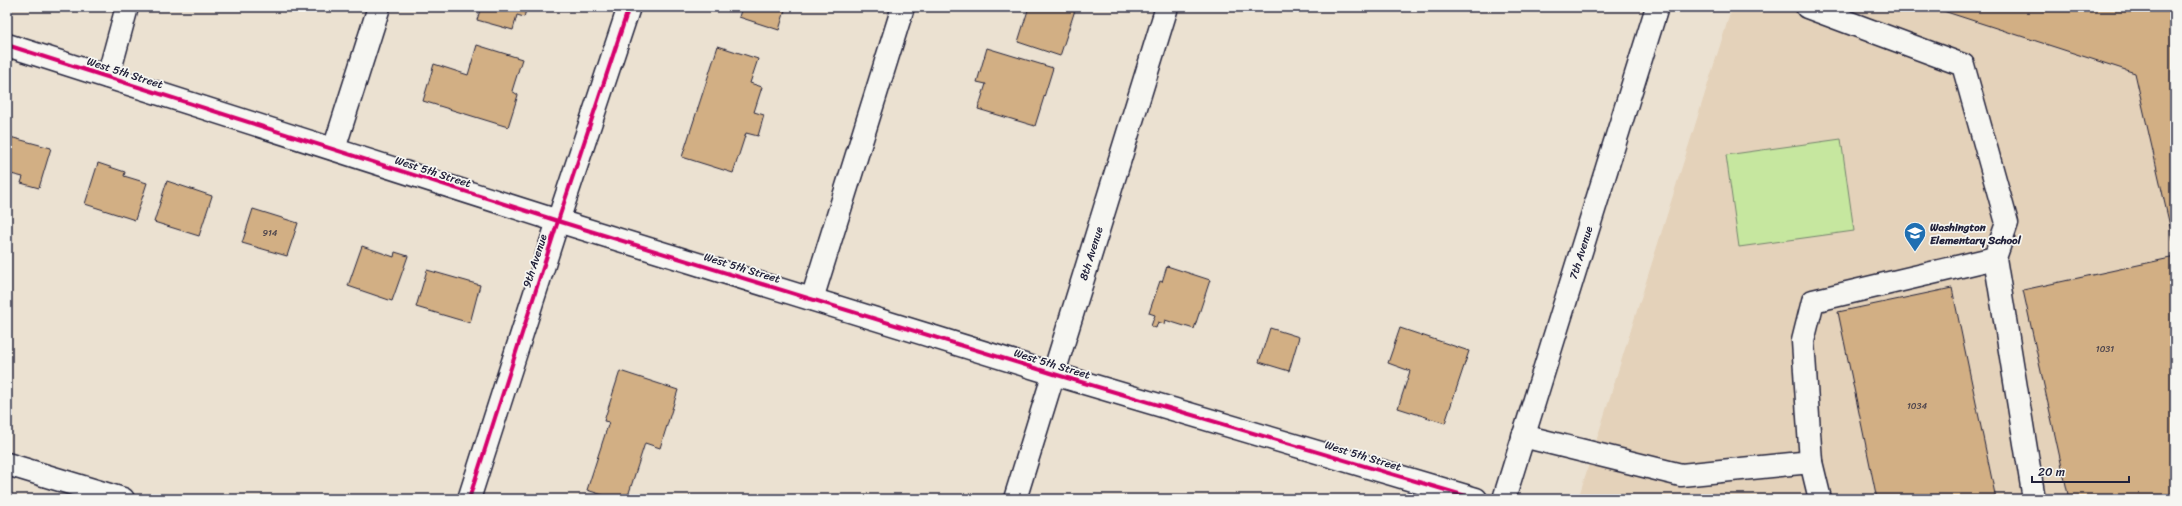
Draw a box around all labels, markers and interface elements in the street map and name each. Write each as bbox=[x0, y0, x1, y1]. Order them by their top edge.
street label: West 5th Street bbox=[85, 52, 166, 94]
street label: West 5th Street bbox=[393, 151, 474, 193]
place label: Washington Elementary School bbox=[1930, 218, 2022, 250]
school or university icon: Washington Elementary School bbox=[1902, 220, 1928, 253]
street label: 7th Avenue bbox=[1563, 223, 1598, 282]
street label: 8th Avenue bbox=[1074, 224, 1108, 283]
house number: 914 bbox=[262, 225, 278, 241]
street label: 9th Avenue bbox=[517, 231, 553, 290]
street label: West 5th Street bbox=[701, 247, 783, 289]
house number: 1031 bbox=[2096, 341, 2114, 357]
street label: West 5th Street bbox=[1011, 343, 1093, 385]
house number: 1034 bbox=[1907, 398, 1927, 414]
street label: West 5th Street bbox=[1322, 435, 1404, 477]
scale bar bbox=[2032, 458, 2129, 484]
text: 20 m bbox=[2038, 461, 2065, 483]

